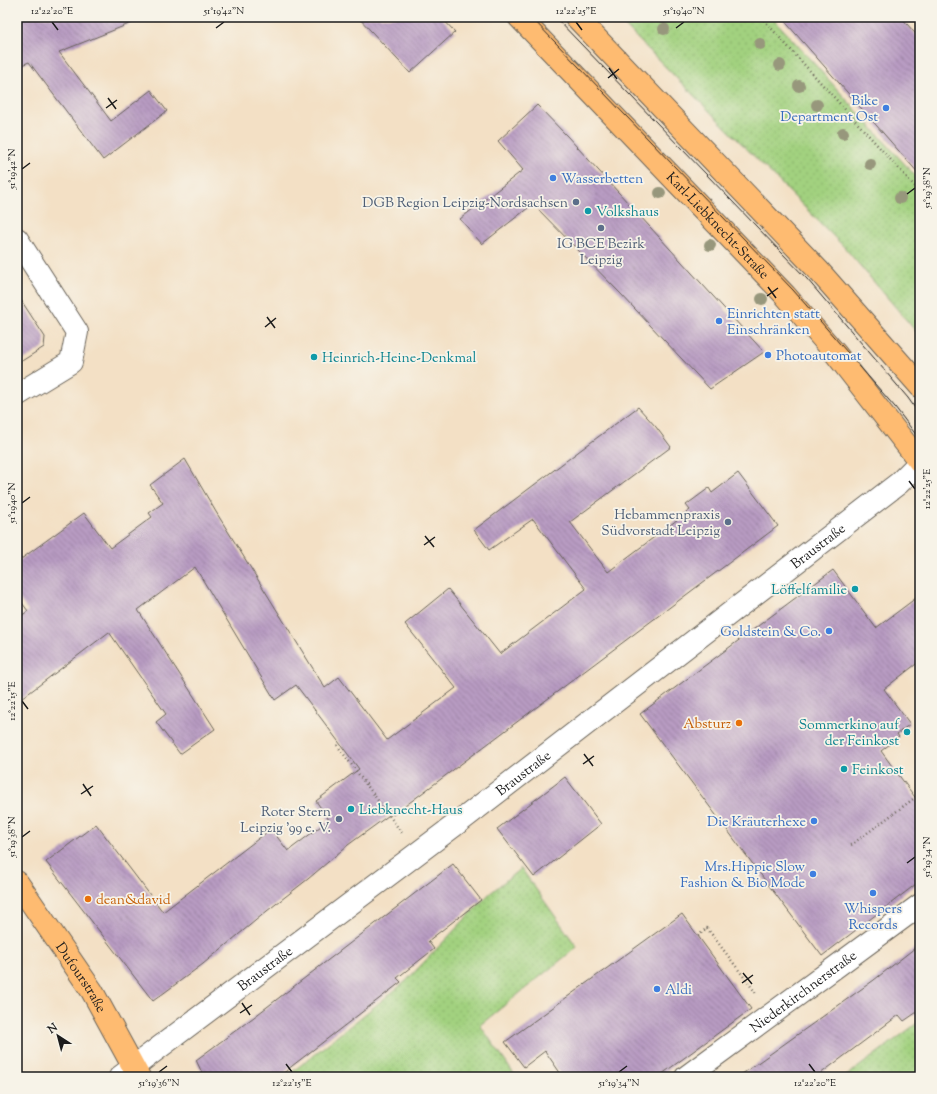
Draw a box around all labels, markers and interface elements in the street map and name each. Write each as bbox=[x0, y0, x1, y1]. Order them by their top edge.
text: 12°22'20"E bbox=[31, 4, 73, 19]
text: 51°19'42"N bbox=[203, 4, 244, 19]
text: 12°22'25"E bbox=[556, 4, 596, 19]
text: 51°19'40"N bbox=[662, 4, 705, 19]
place label: Bike Department Ost bbox=[780, 92, 878, 128]
marker: Bike Department Ost bbox=[881, 103, 891, 113]
text: 51°19'42"N bbox=[5, 149, 20, 190]
text: 51°19'38"N bbox=[920, 167, 935, 210]
street label: Karl-Liebknecht-Straße bbox=[661, 168, 773, 285]
place label: Wasserbetten bbox=[561, 170, 643, 190]
marker: Wasserbetten bbox=[548, 173, 558, 183]
place label: DGB Region Leipzig-Nordsachsen bbox=[362, 194, 568, 214]
marker: DGB Region Leipzig-Nordsachsen bbox=[571, 197, 581, 207]
place label: Volkshaus bbox=[596, 203, 659, 223]
marker: Volkshaus bbox=[583, 206, 593, 216]
marker: IG BCE Bezirk Leipzig bbox=[596, 223, 606, 233]
place label: IG BCE Bezirk Leipzig bbox=[557, 235, 645, 271]
place label: Einrichten statt Einschränken bbox=[727, 305, 820, 341]
marker: Einrichten statt Einschränken bbox=[714, 316, 724, 326]
place label: Photoautomat bbox=[776, 347, 862, 367]
place label: Heinrich-Heine-Denkmal bbox=[322, 349, 476, 369]
marker: Photoautomat bbox=[763, 350, 773, 360]
marker: Heinrich-Heine-Denkmal bbox=[309, 352, 319, 362]
text: 12°22'25"E bbox=[920, 469, 935, 509]
text: 51°19'40"N bbox=[5, 482, 20, 525]
place label: Hebammenpraxis Südvorstadt Leipzig bbox=[601, 506, 720, 542]
marker: Hebammenpraxis Südvorstadt Leipzig bbox=[723, 517, 733, 527]
street label: Braustraße bbox=[787, 520, 851, 575]
place label: Löffelfamilie bbox=[771, 581, 847, 601]
marker: Löffelfamilie bbox=[850, 584, 860, 594]
place label: Goldstein & Co. bbox=[720, 623, 821, 643]
marker: Goldstein & Co. bbox=[824, 626, 834, 636]
text: 12°22'15"E bbox=[5, 681, 20, 721]
place label: Absturz bbox=[683, 715, 731, 735]
place label: Sommerkino auf der Feinkost bbox=[799, 716, 900, 752]
marker: Absturz bbox=[734, 718, 744, 728]
marker: Sommerkino auf der Feinkost bbox=[902, 727, 912, 737]
street label: Braustraße bbox=[493, 747, 556, 802]
place label: Feinkost bbox=[852, 761, 904, 781]
marker: Feinkost bbox=[839, 764, 849, 774]
place label: Liebknecht-Haus bbox=[359, 801, 462, 821]
place label: Roter Stern Leipzig ’99 e. V. bbox=[240, 803, 331, 839]
marker: Liebknecht-Haus bbox=[346, 804, 356, 814]
place label: Die Kräuterhexe bbox=[707, 813, 806, 833]
marker: Roter Stern Leipzig ’99 e. V. bbox=[334, 814, 344, 824]
text: 51°19'38"N bbox=[5, 816, 20, 859]
marker: Die Kräuterhexe bbox=[809, 816, 819, 826]
text: 51°19'34"N bbox=[920, 836, 935, 879]
place label: Mrs.Hippie Slow Fashion & Bio Mode bbox=[680, 858, 806, 894]
marker: Mrs.Hippie Slow Fashion & Bio Mode bbox=[808, 869, 818, 879]
marker: Whispers Records bbox=[868, 888, 878, 898]
place label: dean&david bbox=[96, 891, 171, 911]
marker: dean&david bbox=[83, 894, 93, 904]
place label: Whispers Records bbox=[844, 900, 902, 936]
street label: Dufourstraße bbox=[49, 939, 110, 1017]
street label: Braustraße bbox=[234, 942, 298, 997]
street label: Niederkirchnerstraße bbox=[746, 947, 862, 1039]
place label: Aldi bbox=[665, 981, 692, 1001]
marker: Aldi bbox=[652, 984, 662, 994]
north arrow bbox=[38, 1016, 78, 1056]
text: N bbox=[44, 1020, 61, 1038]
text: 51°19'36"N bbox=[137, 1076, 180, 1091]
text: 12°22'15"E bbox=[272, 1076, 312, 1091]
text: 51°19'34"N bbox=[597, 1076, 640, 1091]
text: 12°22'20"E bbox=[794, 1076, 836, 1091]

